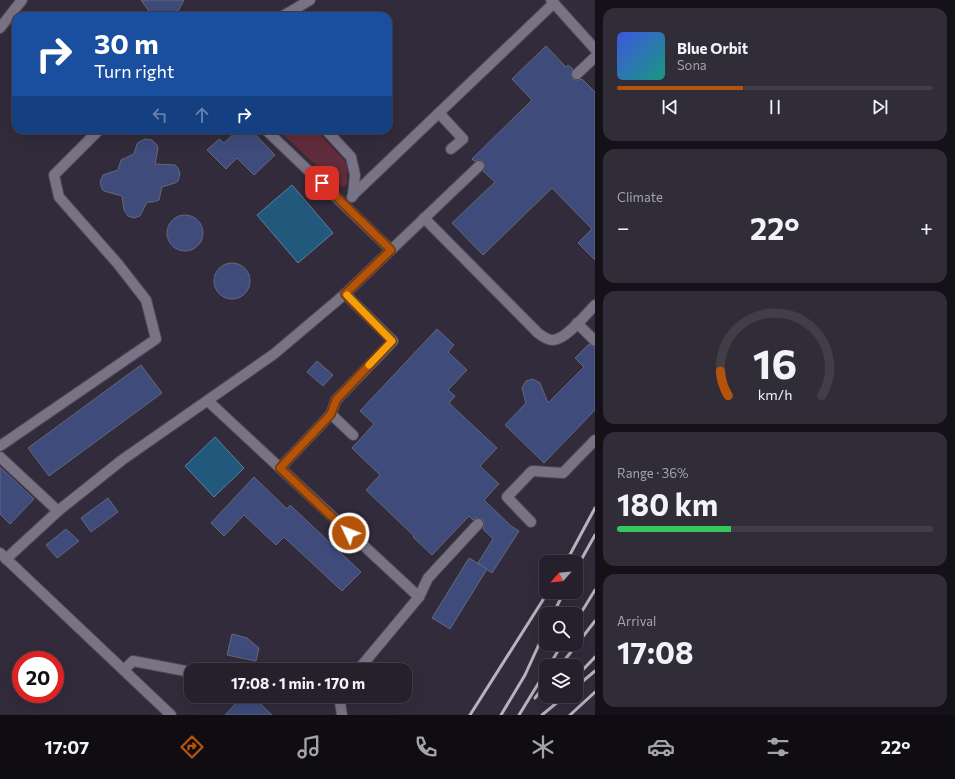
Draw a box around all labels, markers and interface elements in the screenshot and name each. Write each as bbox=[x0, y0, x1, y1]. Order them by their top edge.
text: 30 m bbox=[94, 26, 159, 60]
icon: right bbox=[28, 28, 80, 80]
text: Blue Orbit bbox=[677, 39, 748, 57]
text: Sona bbox=[677, 57, 707, 73]
text: Turn right bbox=[94, 60, 174, 82]
icon: previous bbox=[659, 96, 681, 118]
icon: pause bbox=[764, 96, 786, 118]
icon: next bbox=[869, 96, 891, 118]
icon: left bbox=[149, 104, 171, 126]
icon: ahead bbox=[191, 104, 213, 126]
icon: right bbox=[233, 104, 255, 126]
pin bbox=[305, 166, 339, 200]
icon: arrive bbox=[311, 172, 333, 194]
text: Climate bbox=[617, 189, 663, 205]
text: 22° bbox=[750, 209, 800, 246]
text: − bbox=[617, 214, 630, 241]
text: + bbox=[920, 214, 933, 241]
text: 16 bbox=[753, 336, 797, 387]
text: km/h bbox=[758, 384, 792, 402]
text: Range · 36% bbox=[617, 465, 689, 481]
text: 180 km bbox=[617, 485, 718, 522]
position arrow bbox=[328, 512, 370, 554]
north arrow bbox=[539, 555, 583, 599]
map controls bbox=[539, 555, 583, 703]
button: search bbox=[539, 607, 583, 651]
text: Arrival bbox=[617, 613, 656, 629]
text: 17:08 bbox=[617, 633, 694, 670]
speed limit sign: 20 bbox=[12, 651, 64, 703]
button: layers bbox=[539, 659, 583, 703]
text: 17:08 · 1 min · 170 m bbox=[231, 674, 365, 692]
icon: directions bbox=[178, 733, 206, 761]
icon: music bbox=[295, 733, 323, 761]
icon: phone bbox=[412, 733, 440, 761]
icon: climate bbox=[529, 733, 557, 761]
icon: car bbox=[647, 733, 675, 761]
icon: filters bbox=[764, 733, 792, 761]
text: 17:07 bbox=[45, 736, 89, 758]
text: 22° bbox=[881, 736, 910, 758]

